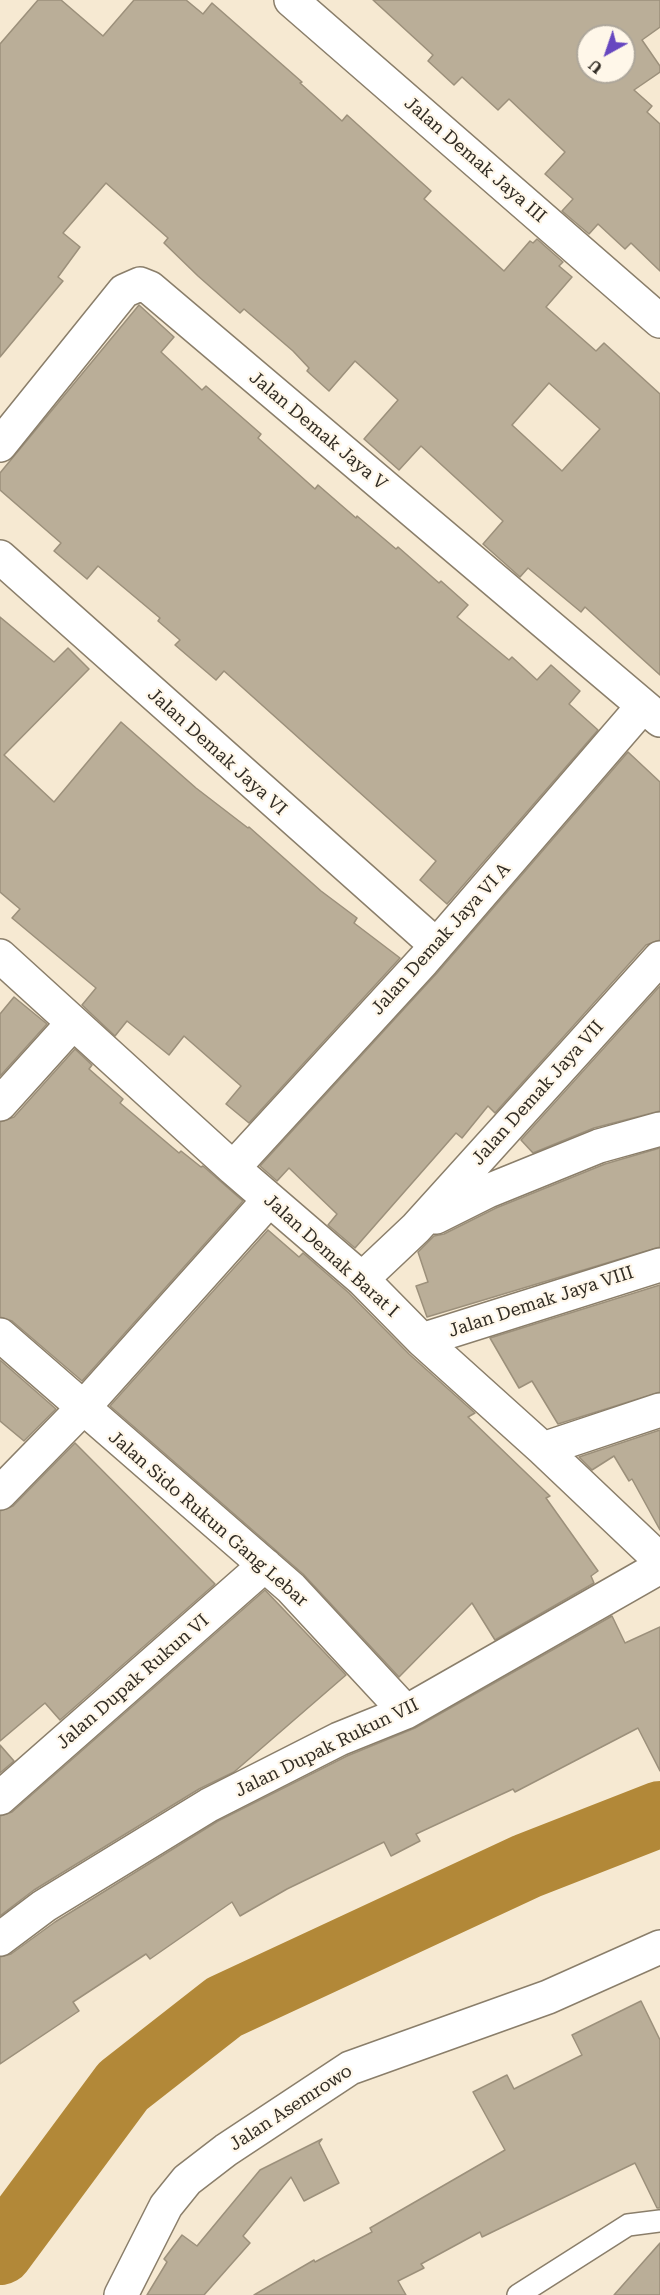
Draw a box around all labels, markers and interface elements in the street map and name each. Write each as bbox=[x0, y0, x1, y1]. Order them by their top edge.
north arrow bbox=[576, 24, 636, 84]
text: U bbox=[585, 55, 606, 78]
street label: Jalan Demak Jaya III bbox=[400, 93, 550, 227]
street label: Jalan Demak Jaya V bbox=[245, 367, 391, 495]
street label: Jalan Demak Jaya VI bbox=[143, 684, 291, 820]
street label: Jalan Demak Jaya VI A bbox=[367, 859, 515, 1019]
street label: Jalan Demak Jaya VII bbox=[468, 1016, 608, 1170]
street label: Jalan Demak Barat I bbox=[259, 1190, 403, 1322]
street label: Jalan Demak Jaya VIII bbox=[446, 1262, 636, 1342]
street label: Jalan Sido Rukun Gang Lebar bbox=[104, 1427, 312, 1611]
street label: Jalan Dupak Rukun VI bbox=[52, 1610, 214, 1754]
street label: Jalan Dupak Rukun VII bbox=[232, 1694, 422, 1802]
street label: Jalan Asemrowo bbox=[226, 2060, 356, 2156]

